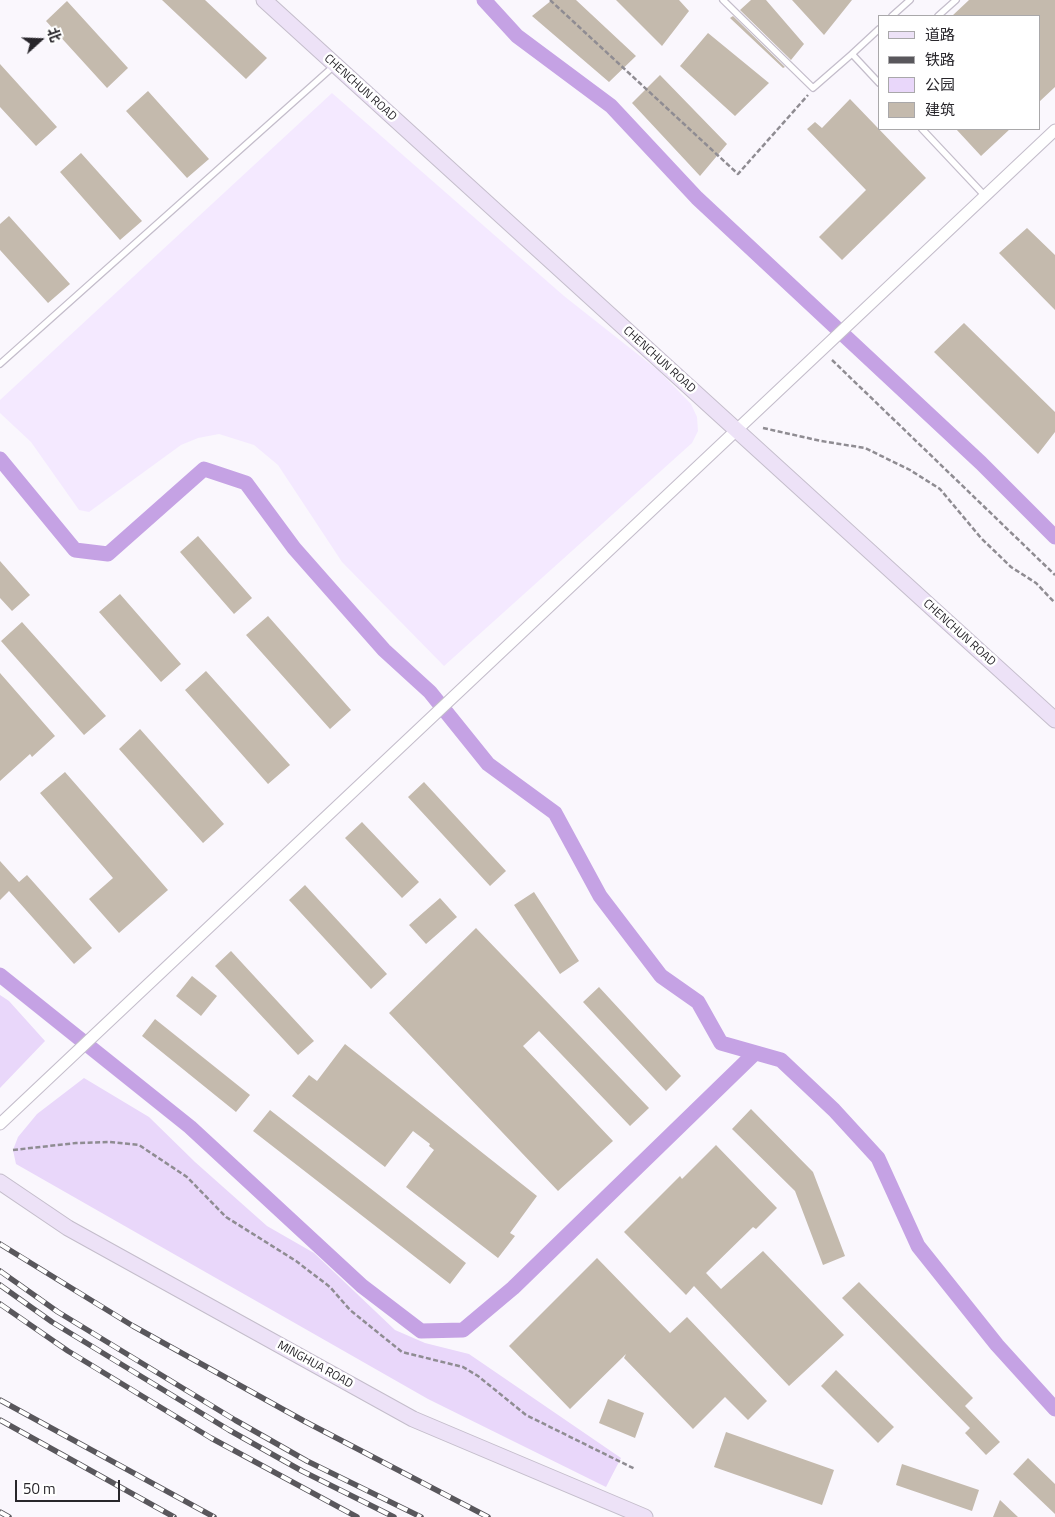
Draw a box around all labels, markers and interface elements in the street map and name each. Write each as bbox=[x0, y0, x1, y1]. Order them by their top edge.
north arrow bbox=[15, 15, 65, 65]
legend bbox=[878, 15, 1040, 130]
text: 道路 bbox=[925, 23, 955, 46]
text: 北 bbox=[42, 25, 67, 45]
text: 铁路 bbox=[925, 48, 955, 71]
street label: CHENCHUN ROAD bbox=[321, 52, 399, 124]
text: 公园 bbox=[925, 73, 955, 96]
text: 建筑 bbox=[925, 98, 955, 121]
street label: CHENCHUN ROAD bbox=[620, 324, 698, 396]
street label: CHENCHUN ROAD bbox=[920, 597, 998, 669]
street label: MINGHUA ROAD bbox=[275, 1338, 355, 1392]
scale bar bbox=[18, 1470, 122, 1502]
text: 50 m bbox=[23, 1477, 56, 1500]

